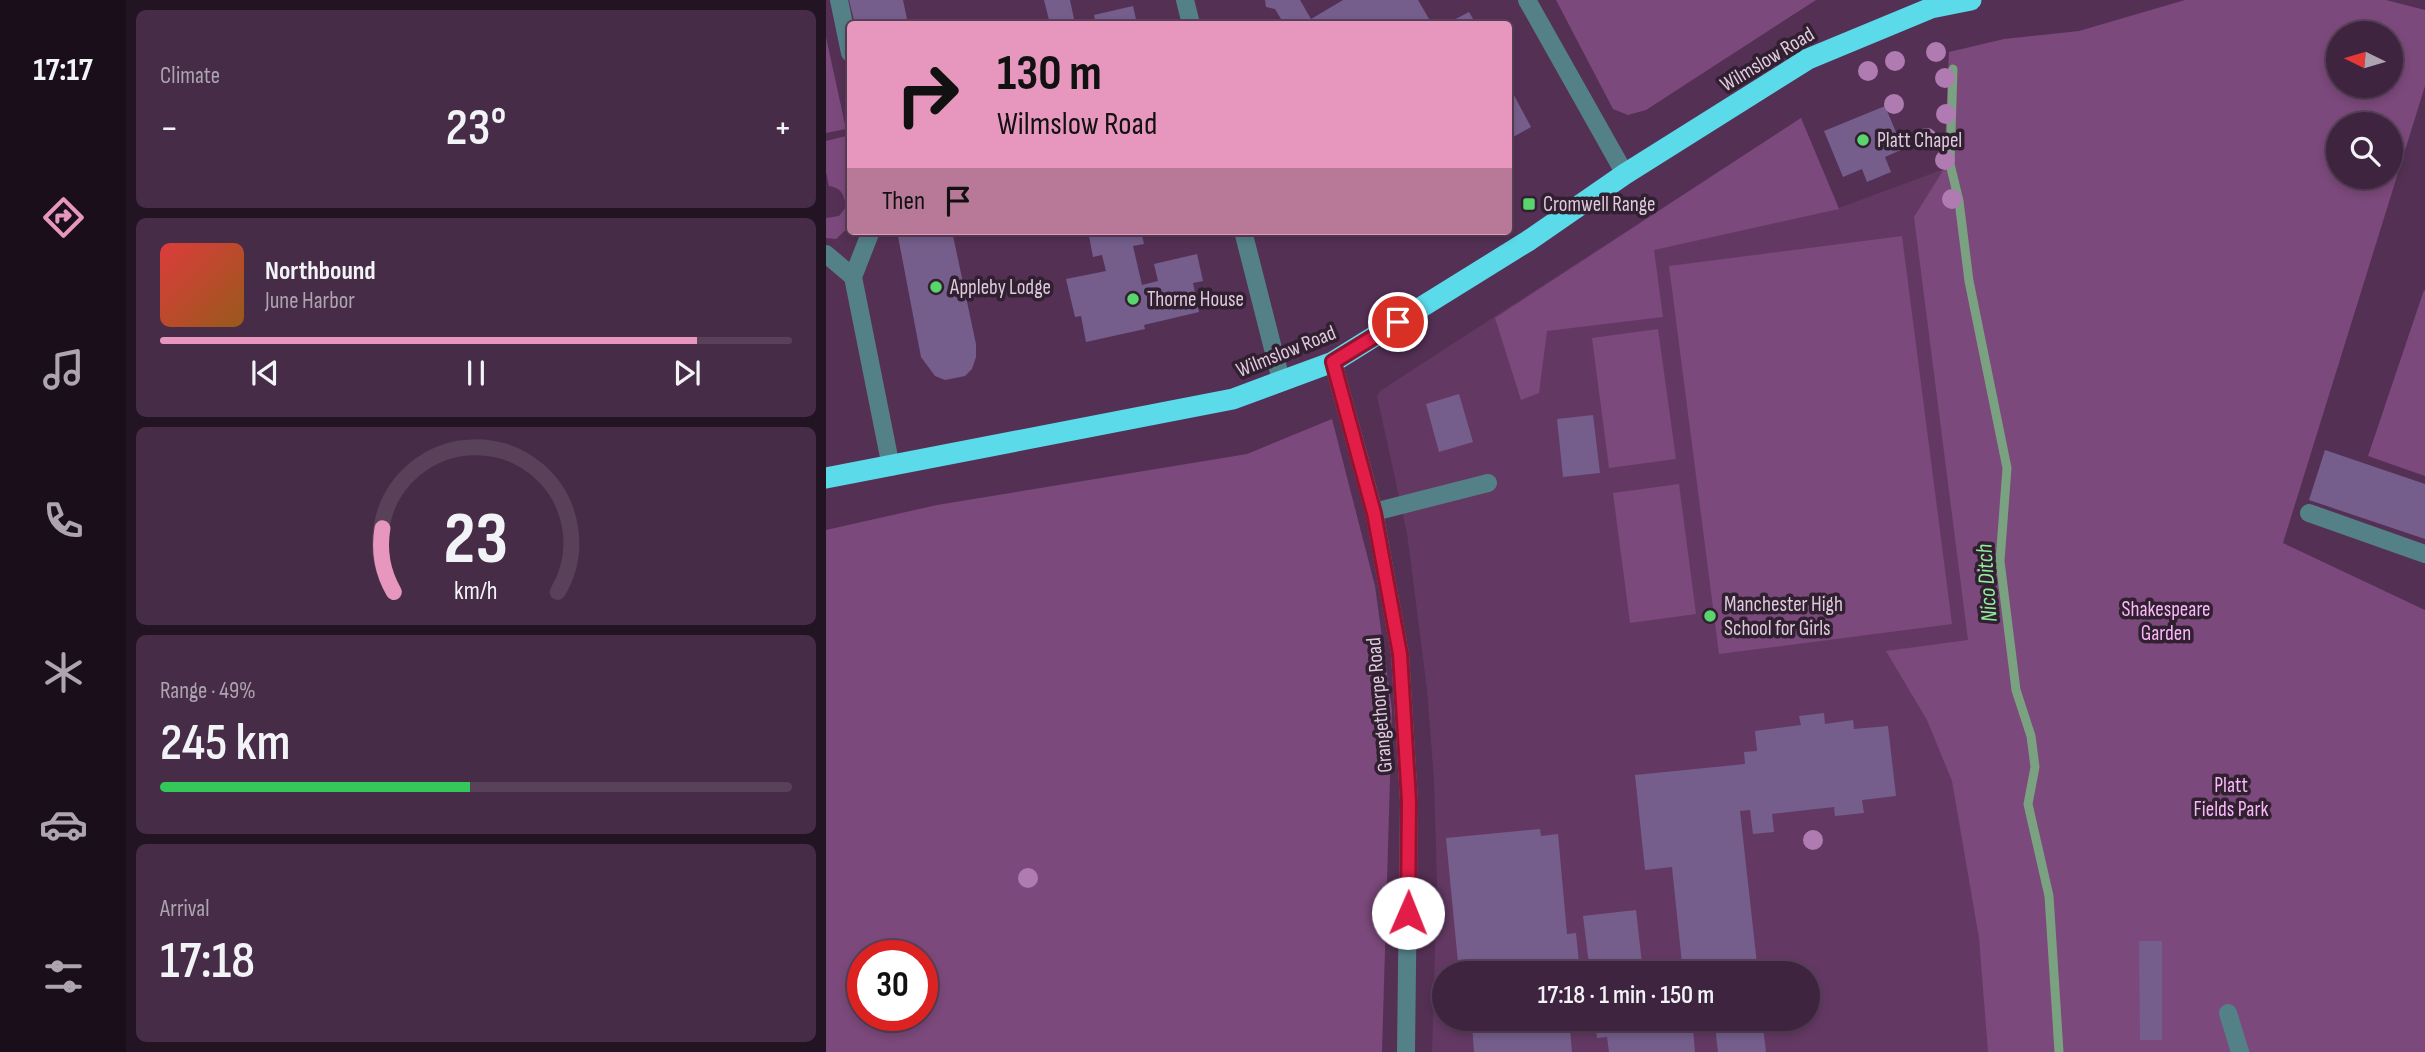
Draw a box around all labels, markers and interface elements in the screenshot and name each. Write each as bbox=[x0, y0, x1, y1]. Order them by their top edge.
north arrow bbox=[2326, 21, 2403, 98]
map controls bbox=[2326, 21, 2403, 189]
street label: Wilmslow Road bbox=[1716, 22, 1819, 97]
text: 130 m bbox=[997, 45, 1102, 104]
icon: right bbox=[882, 49, 973, 140]
text: 17:17 bbox=[33, 51, 93, 90]
text: Climate bbox=[160, 62, 220, 90]
text: 23° bbox=[446, 97, 506, 160]
text: Wilmslow Road bbox=[997, 105, 1157, 144]
text: − bbox=[160, 106, 179, 151]
text: + bbox=[773, 106, 792, 151]
button: search bbox=[2326, 112, 2403, 189]
place label: Platt Chapel bbox=[1877, 128, 1962, 153]
marker: Platt Chapel bbox=[1855, 132, 1871, 148]
icon: arrive bbox=[939, 182, 977, 220]
text: Then bbox=[882, 186, 925, 217]
place label: Cromwell Range bbox=[1543, 192, 1656, 217]
icon: directions bbox=[39, 193, 88, 242]
marker: Cromwell Range bbox=[1521, 196, 1537, 212]
text: Northbound bbox=[265, 256, 376, 287]
place label: Appleby Lodge bbox=[949, 275, 1051, 300]
marker: Appleby Lodge bbox=[928, 279, 944, 295]
text: June Harbor bbox=[265, 287, 355, 315]
place label: Thorne House bbox=[1147, 287, 1244, 312]
marker: Thorne House bbox=[1125, 291, 1141, 307]
pin bbox=[1368, 292, 1428, 352]
icon: arrive bbox=[1379, 303, 1417, 341]
street label: Wilmslow Road bbox=[1233, 320, 1340, 383]
icon: music bbox=[39, 345, 88, 394]
icon: previous bbox=[246, 354, 284, 392]
icon: pause bbox=[457, 354, 495, 392]
icon: next bbox=[668, 354, 706, 392]
icon: phone bbox=[39, 496, 88, 545]
text: 23 bbox=[444, 496, 508, 584]
water label: Nico Ditch bbox=[1970, 543, 2004, 623]
text: km/h bbox=[454, 576, 498, 607]
place label: Manchester High School for Girls bbox=[1724, 592, 1843, 641]
park label: Shakespeare Garden bbox=[2121, 597, 2211, 646]
marker: Manchester High School for Girls bbox=[1702, 608, 1718, 624]
street label: Grangethorpe Road bbox=[1361, 636, 1398, 774]
icon: climate bbox=[39, 648, 88, 697]
text: Range · 49% bbox=[160, 677, 256, 705]
text: 245 km bbox=[160, 712, 291, 775]
park label: Platt Fields Park bbox=[2194, 773, 2268, 822]
icon: car bbox=[39, 800, 88, 849]
position arrow bbox=[1371, 876, 1445, 950]
text: Arrival bbox=[160, 895, 209, 923]
text: 17:18 bbox=[160, 930, 255, 993]
speed limit sign: 30 bbox=[847, 940, 938, 1031]
icon: filters bbox=[39, 952, 88, 1001]
text: 17:18 · 1 min · 150 m bbox=[1538, 980, 1714, 1011]

